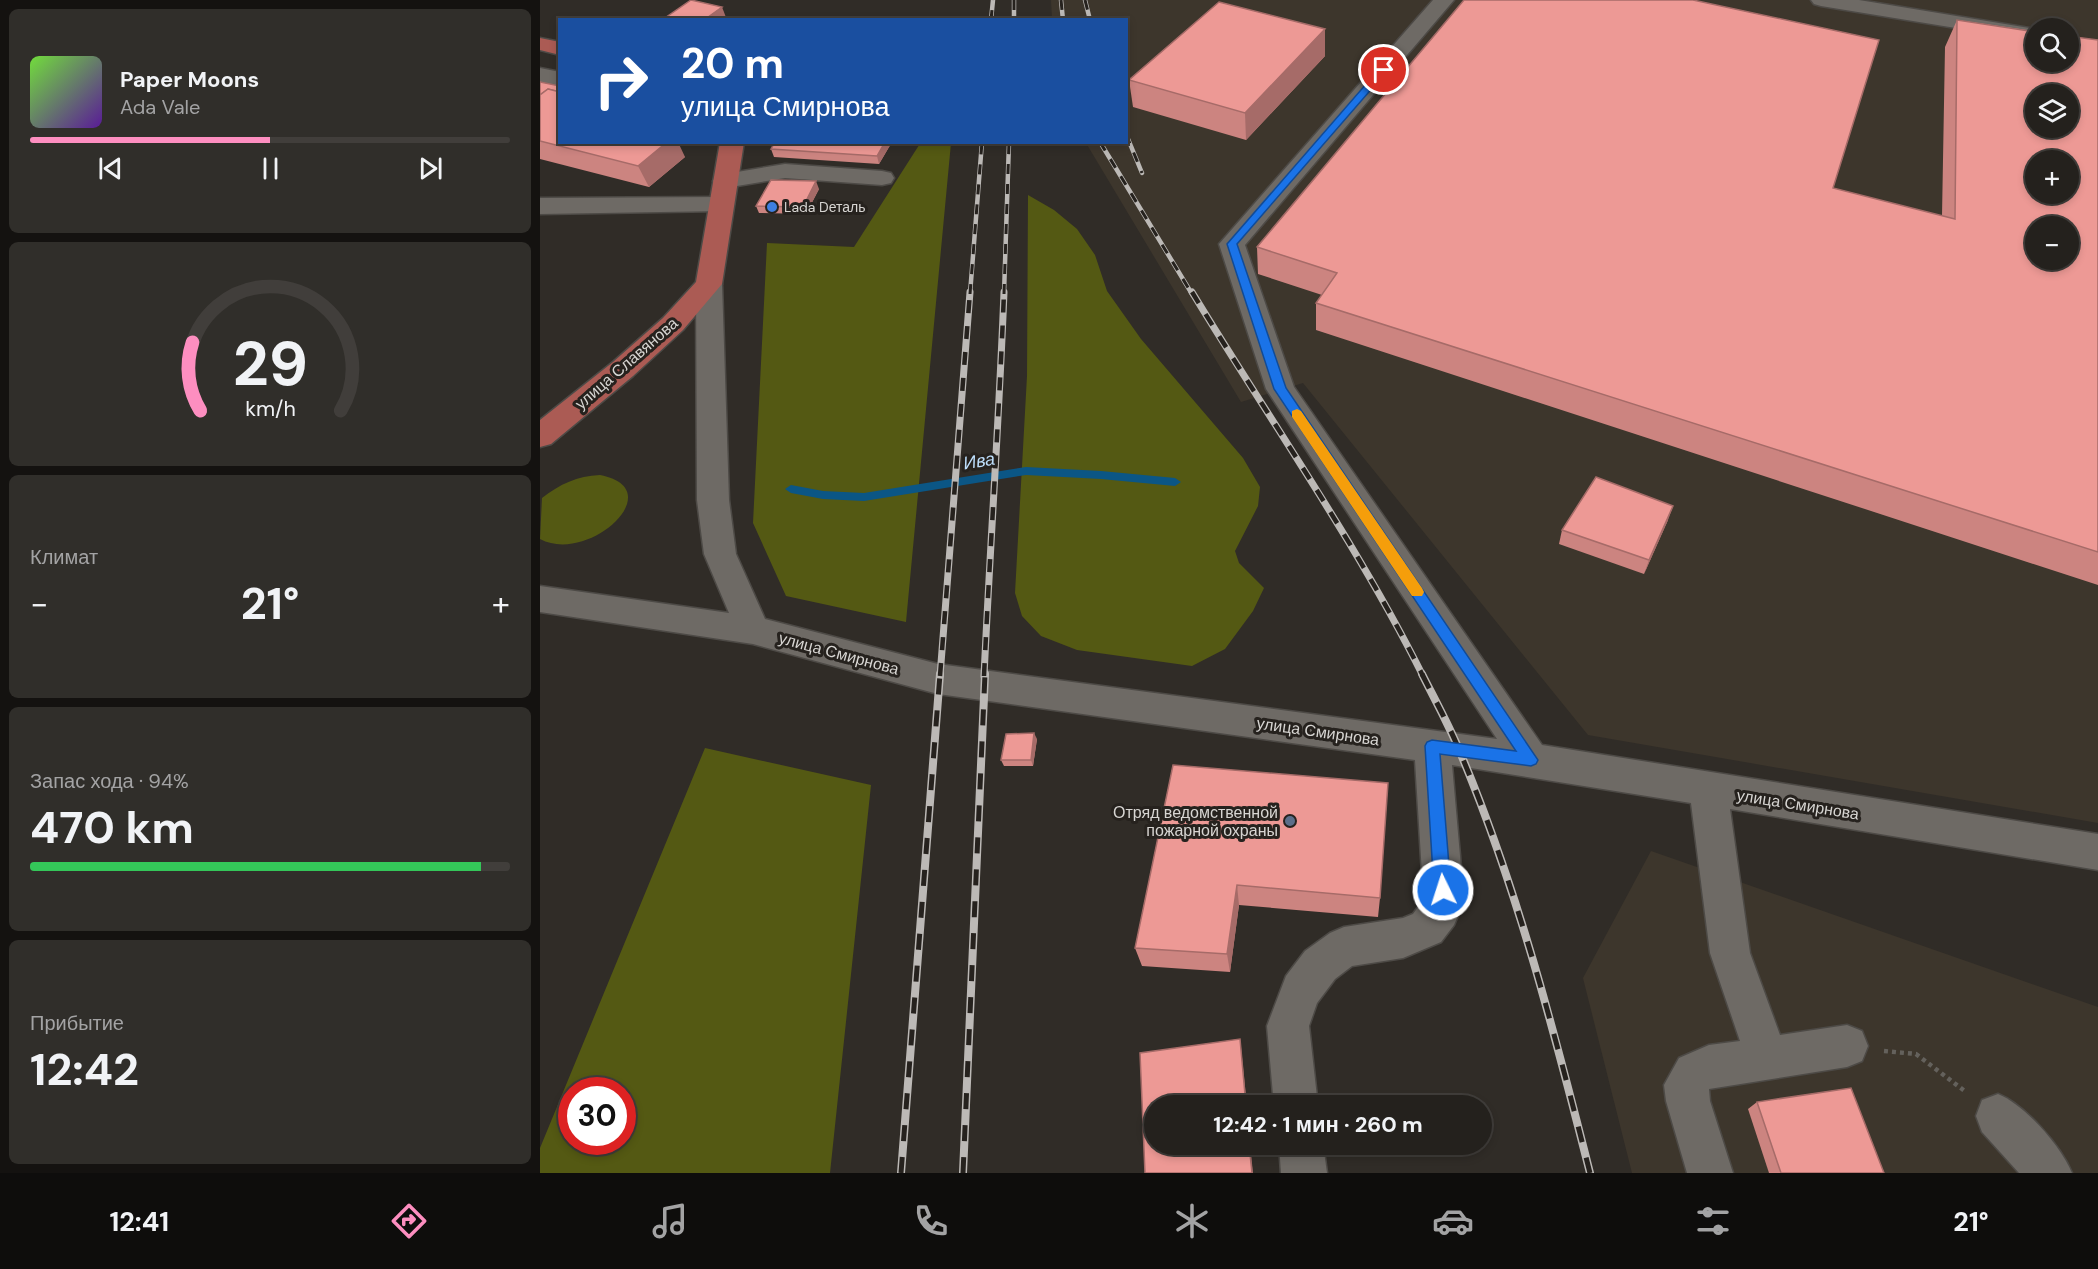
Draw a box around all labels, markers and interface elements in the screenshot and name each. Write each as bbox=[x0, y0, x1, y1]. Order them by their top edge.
map controls bbox=[2025, 18, 2079, 270]
button: search bbox=[2025, 18, 2079, 72]
text: 20 m bbox=[681, 36, 784, 91]
icon: right bbox=[582, 42, 660, 120]
pin bbox=[1358, 44, 1409, 95]
icon: arrive bbox=[1367, 53, 1400, 86]
text: Paper Moons bbox=[120, 65, 259, 94]
button: layers bbox=[2025, 84, 2079, 138]
text: улица Смирнова bbox=[681, 89, 890, 124]
text: Ada Vale bbox=[120, 94, 200, 120]
button: + bbox=[2025, 150, 2079, 204]
icon: previous bbox=[94, 152, 127, 185]
icon: pause bbox=[254, 152, 287, 185]
icon: next bbox=[414, 152, 447, 185]
place label: Lada Dеталь bbox=[784, 198, 866, 216]
marker: Lada Dеталь bbox=[765, 200, 779, 214]
button: − bbox=[2025, 216, 2079, 270]
street label: улица Славянова bbox=[570, 313, 682, 414]
text: 29 bbox=[232, 323, 308, 404]
text: km/h bbox=[245, 395, 295, 423]
water label: Ива bbox=[961, 447, 997, 475]
text: Климат bbox=[30, 544, 98, 570]
text: 21° bbox=[241, 574, 299, 633]
text: − bbox=[30, 582, 48, 625]
text: + bbox=[492, 582, 510, 625]
street label: улица Смирнова bbox=[776, 627, 901, 680]
street label: улица Смирнова bbox=[1255, 712, 1381, 751]
text: Запас хода · 94% bbox=[30, 768, 189, 794]
street label: улица Смирнова bbox=[1735, 784, 1861, 825]
text: 470 km bbox=[30, 798, 194, 857]
place label: Отряд ведомственной пожарной охраны bbox=[1113, 802, 1278, 841]
marker: Отряд ведомственной пожарной охраны bbox=[1283, 814, 1297, 828]
position arrow bbox=[1411, 858, 1475, 922]
text: Прибытие bbox=[30, 1010, 124, 1036]
text: 12:42 bbox=[30, 1040, 139, 1099]
speed limit sign: 30 bbox=[558, 1077, 636, 1155]
text: 12:42 · 1 мин · 260 m bbox=[1213, 1110, 1423, 1139]
icon: directions bbox=[388, 1200, 430, 1242]
icon: music bbox=[649, 1200, 691, 1242]
icon: phone bbox=[910, 1200, 952, 1242]
icon: climate bbox=[1171, 1200, 1213, 1242]
icon: car bbox=[1432, 1200, 1474, 1242]
icon: filters bbox=[1692, 1200, 1734, 1242]
text: 12:41 bbox=[109, 1204, 169, 1239]
text: 21° bbox=[1953, 1204, 1989, 1239]

